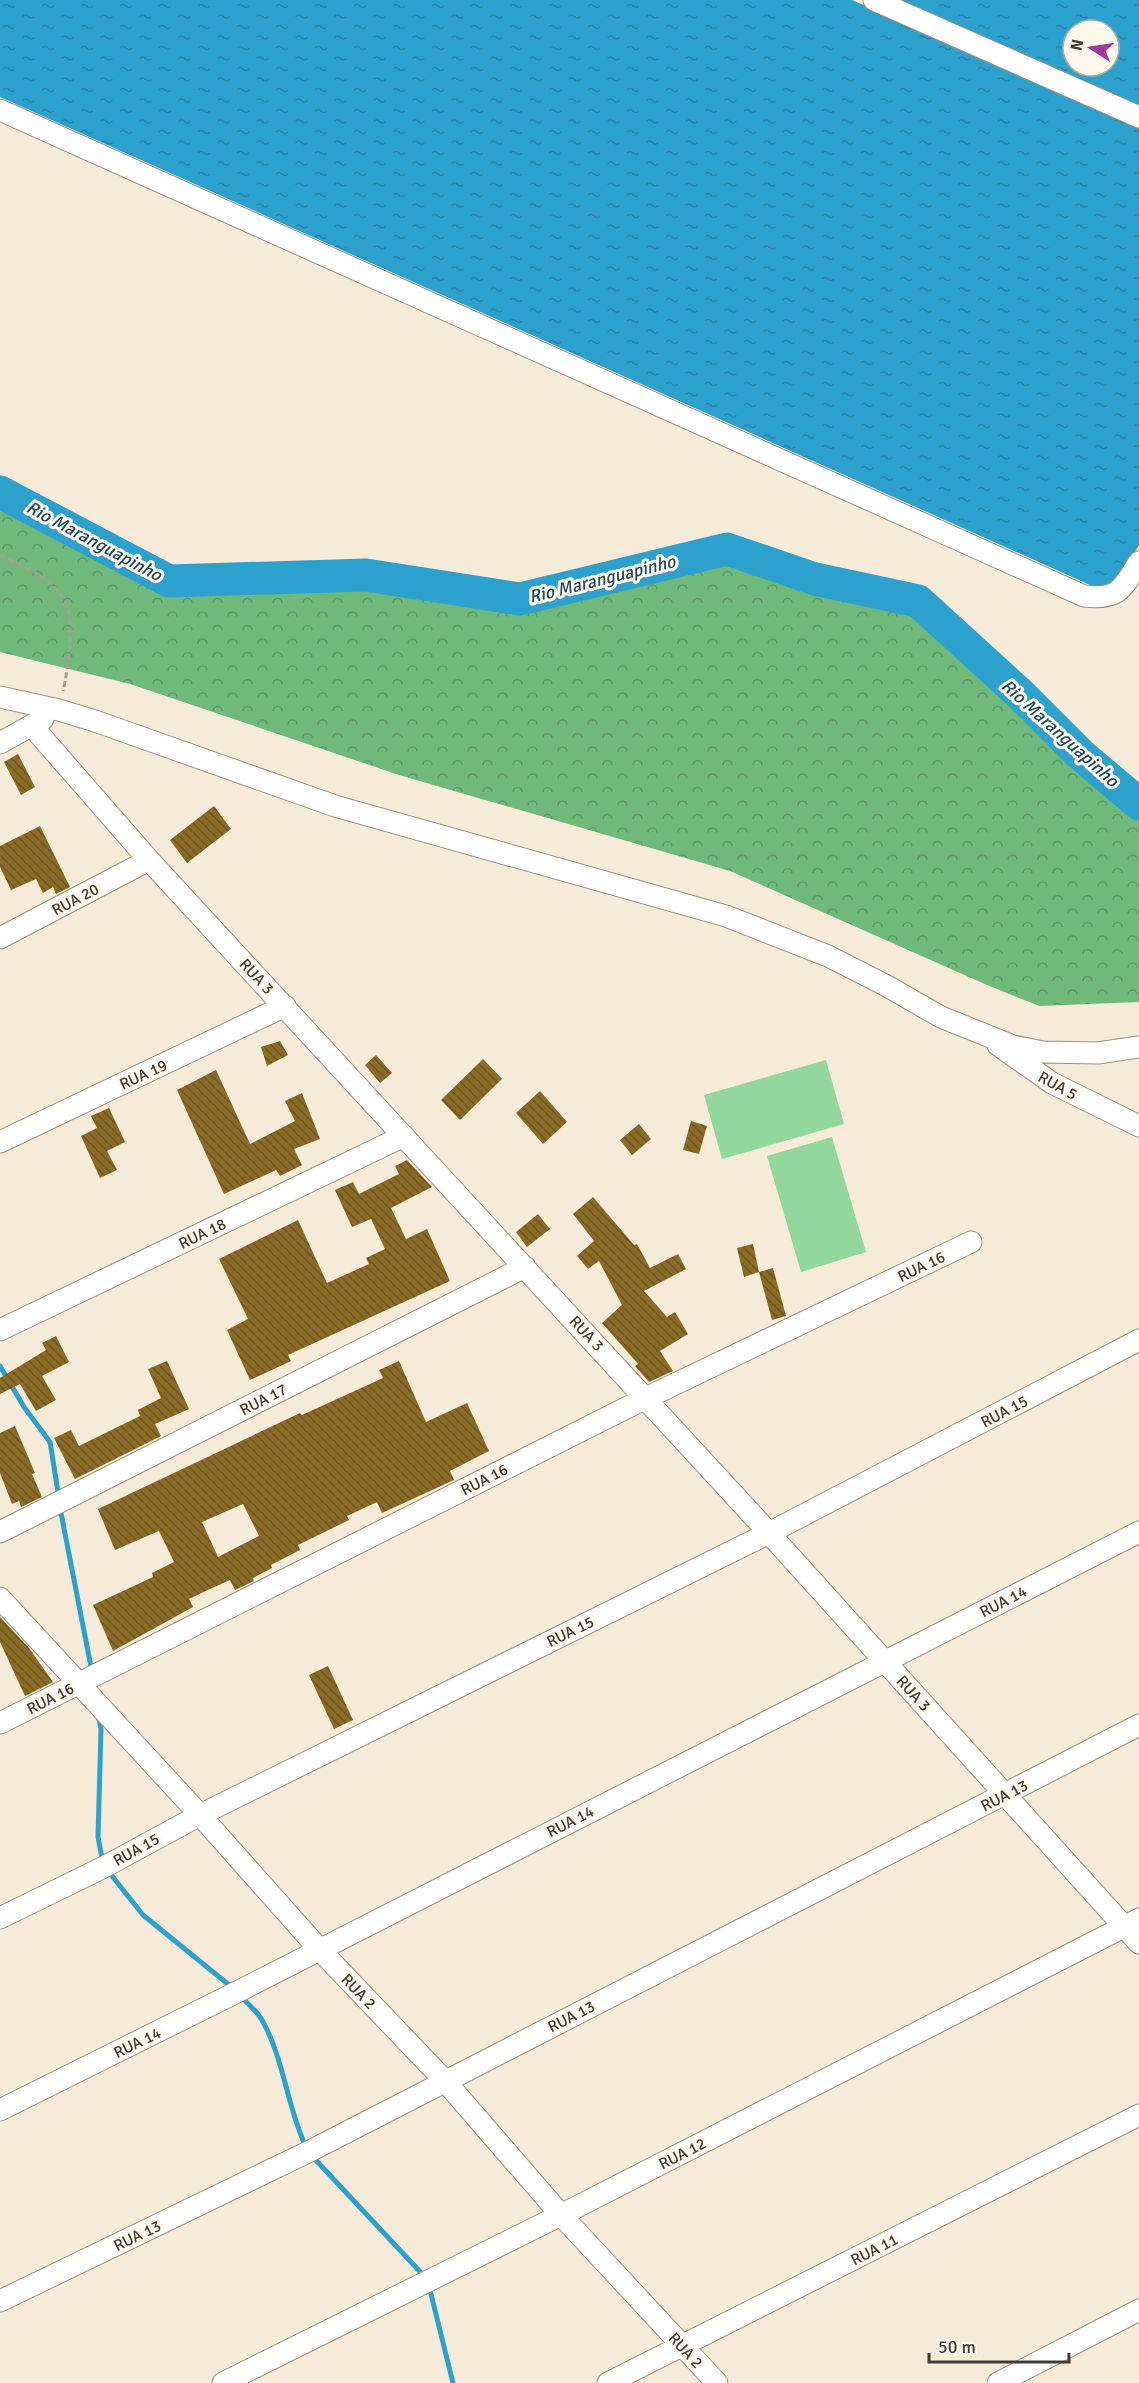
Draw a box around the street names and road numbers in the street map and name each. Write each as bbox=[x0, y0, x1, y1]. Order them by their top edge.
street label: RUA 20 bbox=[49, 879, 102, 921]
street label: RUA 3 bbox=[235, 955, 278, 999]
street label: RUA 19 bbox=[116, 1055, 170, 1095]
street label: RUA 5 bbox=[1034, 1067, 1081, 1105]
street label: RUA 18 bbox=[175, 1214, 229, 1254]
street label: RUA 16 bbox=[894, 1247, 948, 1287]
street label: RUA 3 bbox=[565, 1312, 608, 1356]
street label: RUA 17 bbox=[236, 1380, 290, 1420]
street label: RUA 15 bbox=[978, 1391, 1031, 1433]
street label: RUA 16 bbox=[457, 1460, 511, 1500]
street label: RUA 14 bbox=[976, 1581, 1031, 1622]
street label: RUA 15 bbox=[543, 1612, 597, 1652]
street label: RUA 3 bbox=[892, 1671, 935, 1716]
street label: RUA 16 bbox=[23, 1679, 77, 1719]
street label: RUA 13 bbox=[977, 1776, 1031, 1816]
street label: RUA 14 bbox=[543, 1801, 598, 1842]
street label: RUA 15 bbox=[110, 1829, 163, 1871]
street label: RUA 2 bbox=[337, 1970, 380, 2014]
street label: RUA 13 bbox=[544, 1997, 598, 2037]
street label: RUA 14 bbox=[110, 2023, 165, 2063]
street label: RUA 12 bbox=[655, 2134, 709, 2174]
street label: RUA 13 bbox=[110, 2216, 164, 2256]
street label: RUA 11 bbox=[847, 2230, 901, 2270]
street label: RUA 2 bbox=[664, 2329, 707, 2373]

